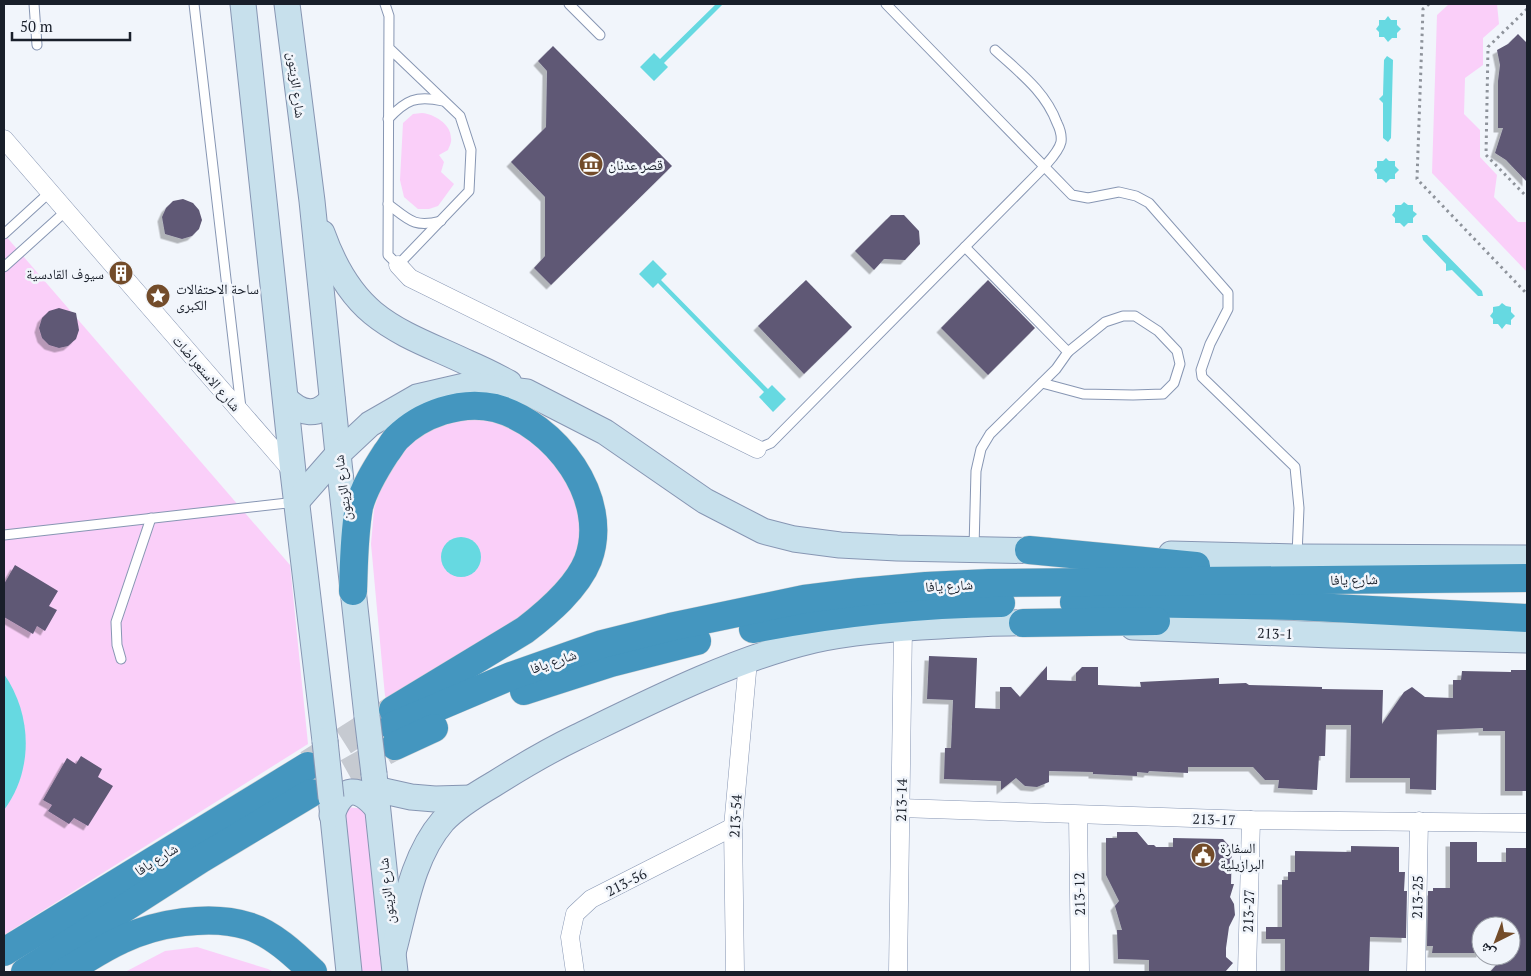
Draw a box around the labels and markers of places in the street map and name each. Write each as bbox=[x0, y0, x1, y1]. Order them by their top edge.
museum icon: قصر عدنان bbox=[578, 151, 604, 177]
place label: قصر عدنان bbox=[608, 155, 663, 174]
building icon: سيوف القادسية bbox=[108, 260, 134, 286]
place label: سيوف القادسية bbox=[26, 264, 104, 283]
place label: ساحة الاحتفالات الكبرى bbox=[176, 279, 259, 314]
place icon: ساحة الاحتفالات الكبرى bbox=[145, 283, 171, 309]
place label: السفارة البرازيلية bbox=[1220, 838, 1264, 873]
public building icon: السفارة البرازيلية bbox=[1190, 842, 1216, 868]

